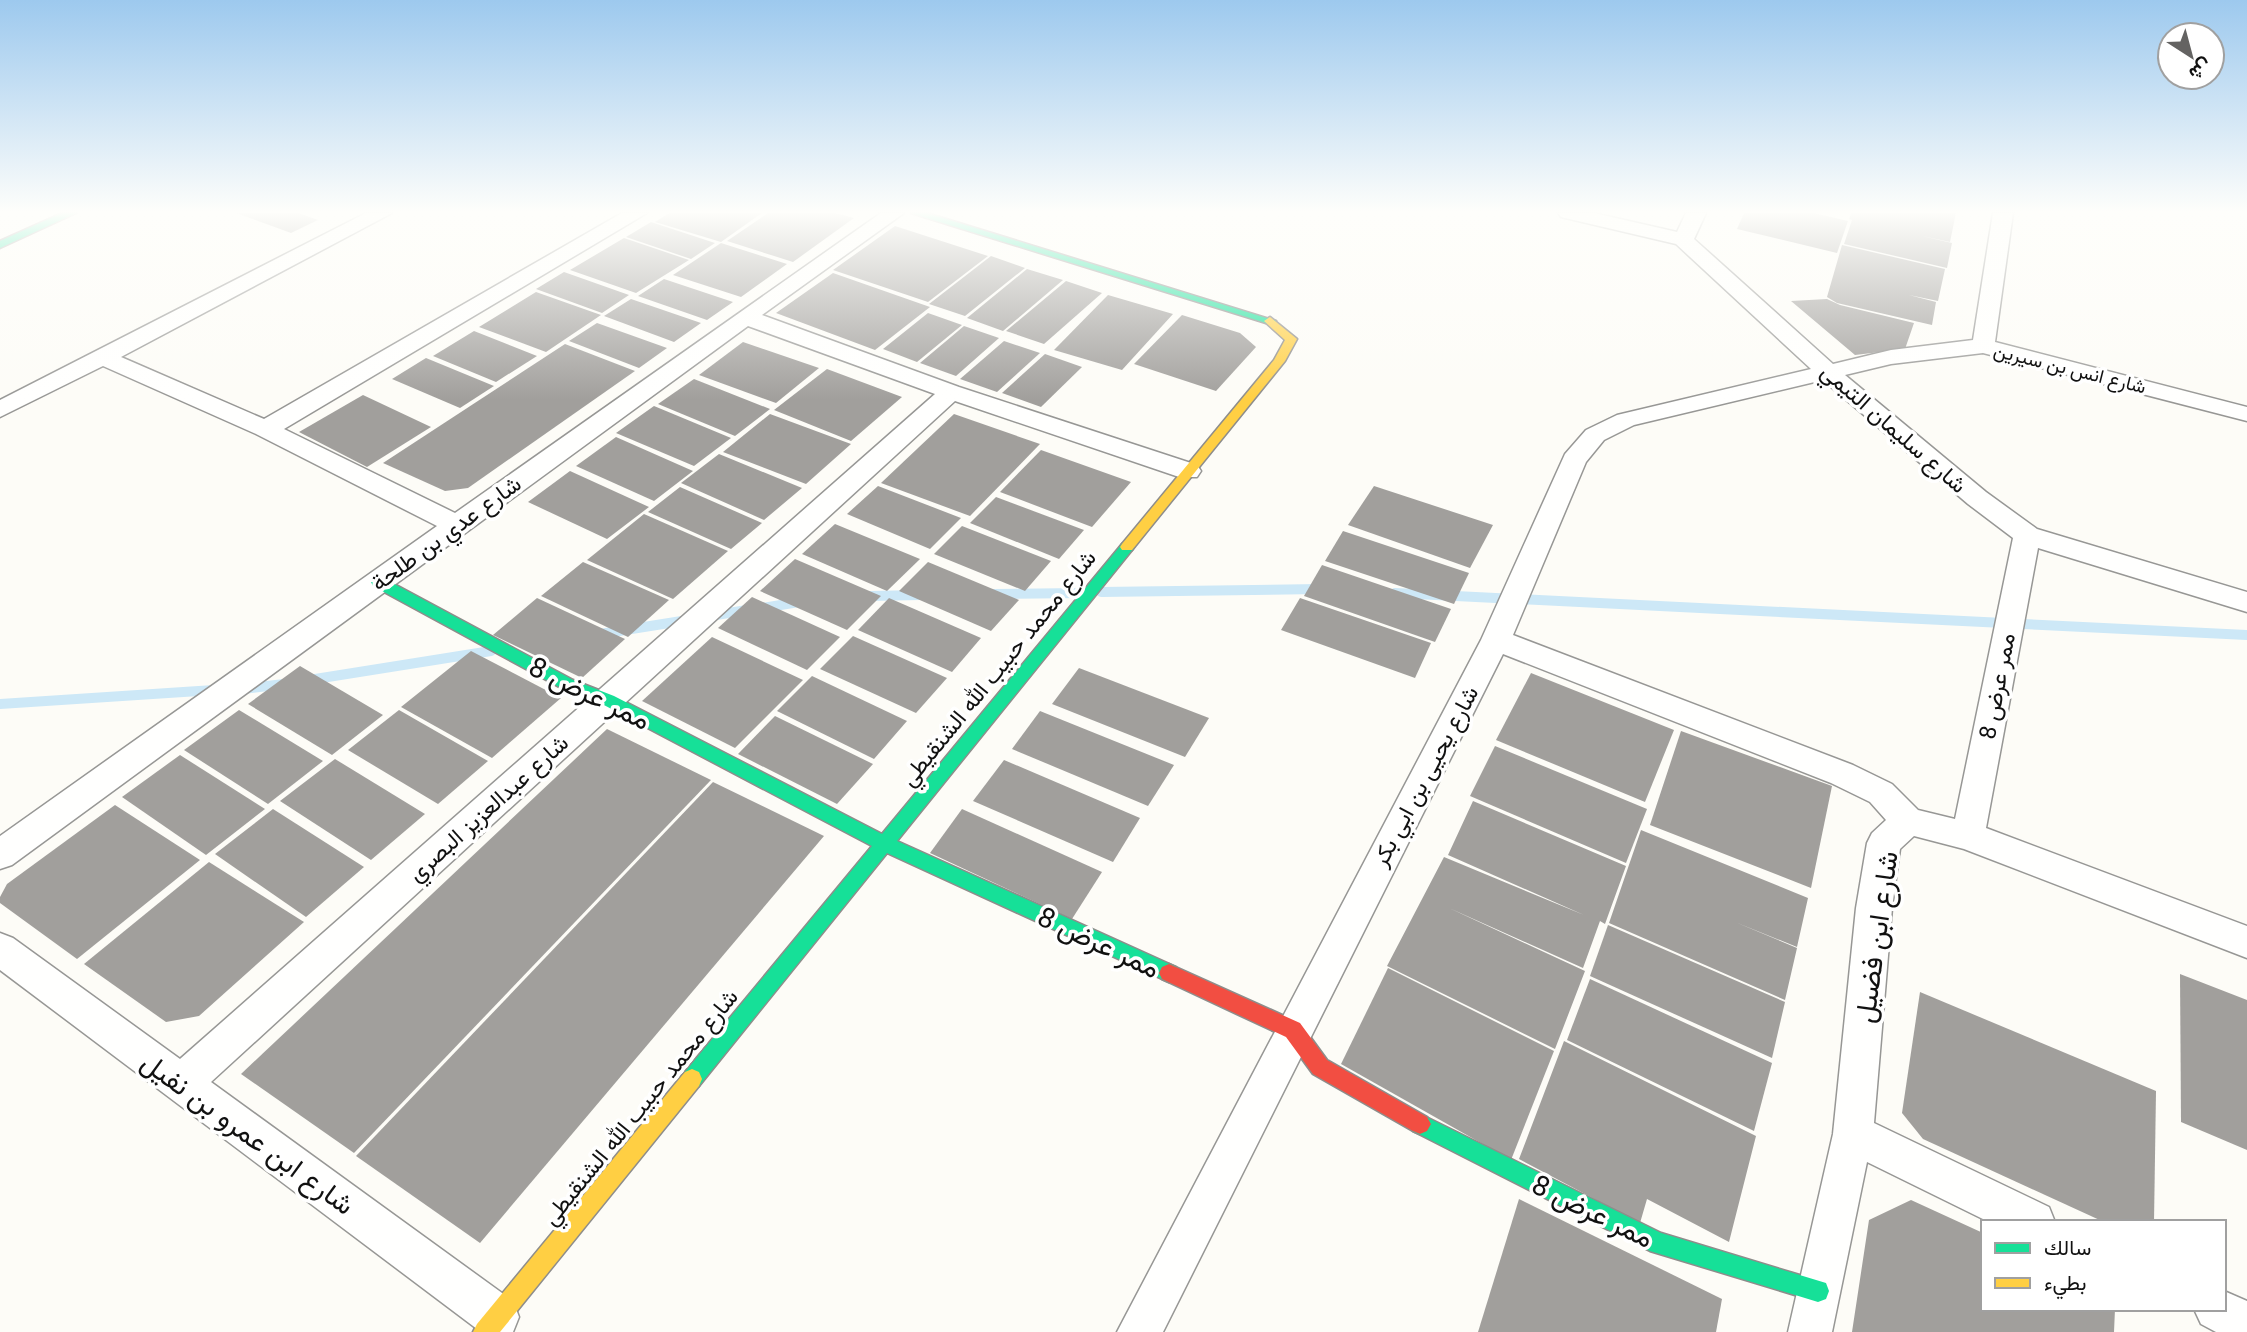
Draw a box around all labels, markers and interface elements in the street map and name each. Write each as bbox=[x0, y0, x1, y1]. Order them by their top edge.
north arrow bbox=[2156, 21, 2226, 91]
text: ش bbox=[2182, 49, 2217, 86]
street label: شارع انس بن سيرين bbox=[1990, 337, 2149, 403]
street label: شارع سليمان التيمي bbox=[1811, 356, 1974, 504]
street label: شارع عدي بن طلحة bbox=[364, 468, 530, 602]
street label: شارع محمد حبيب الله الشنقيطي bbox=[893, 543, 1107, 796]
street label: ممر عرض 8 bbox=[1971, 630, 2027, 743]
street label: ممر عرض 8 bbox=[520, 647, 657, 744]
street label: شارع يحيى بن ابي بكر bbox=[1363, 680, 1490, 875]
street label: شارع عبدالعزيز البصري bbox=[401, 727, 578, 892]
street label: شارع ابن فضيل bbox=[1845, 849, 1913, 1026]
street label: ممر عرض 8 bbox=[1029, 897, 1166, 992]
street label: شارع محمد حبيب الله الشنقيطي bbox=[535, 982, 749, 1235]
street label: شارع ابن عمرو بن نفيل bbox=[130, 1043, 362, 1228]
street label: ممر عرض 8 bbox=[1523, 1165, 1660, 1262]
legend bbox=[1981, 1220, 2226, 1311]
text: سالك bbox=[2044, 1233, 2091, 1266]
text: بطيء bbox=[2044, 1268, 2087, 1301]

